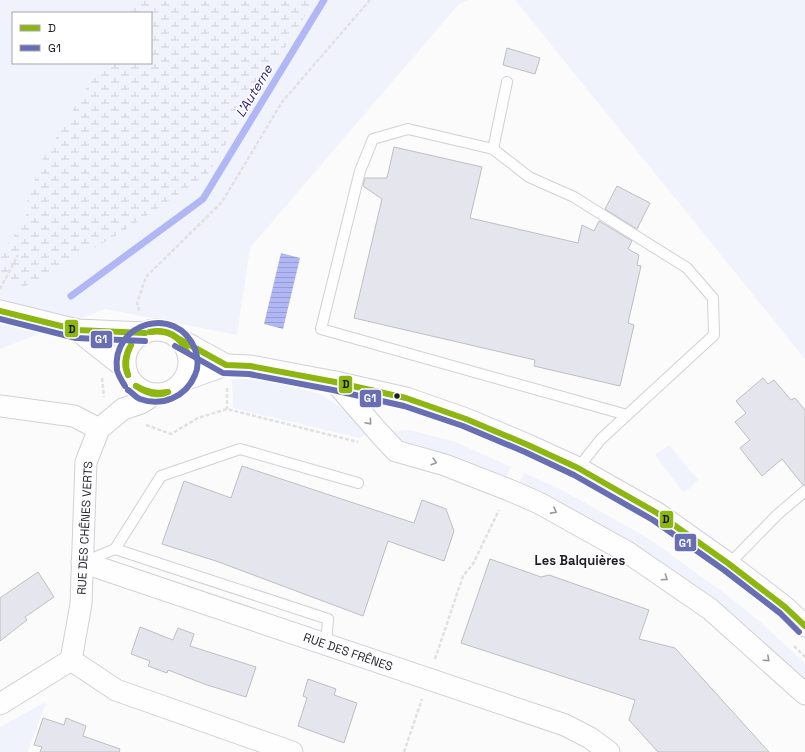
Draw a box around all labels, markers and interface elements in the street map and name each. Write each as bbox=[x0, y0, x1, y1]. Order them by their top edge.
legend bbox=[12, 12, 152, 64]
text: D bbox=[48, 20, 56, 36]
text: G1 bbox=[48, 40, 61, 56]
water label: L'Auterne bbox=[232, 61, 277, 120]
line badge: D bbox=[64, 319, 79, 338]
text: D bbox=[68, 322, 76, 336]
line badge: G1 bbox=[90, 330, 113, 349]
text: G1 bbox=[95, 332, 107, 346]
line badge: D bbox=[338, 375, 353, 394]
text: D bbox=[342, 377, 350, 391]
line badge: G1 bbox=[359, 389, 382, 408]
text: G1 bbox=[364, 391, 376, 405]
unlabelled marker bbox=[392, 391, 402, 401]
one-way arrow bbox=[365, 417, 372, 425]
one-way arrow bbox=[430, 457, 437, 466]
street label: RUE DES CHÊNES VERTS bbox=[74, 461, 96, 595]
one-way arrow bbox=[550, 507, 557, 514]
line badge: D bbox=[659, 510, 674, 529]
text: D bbox=[662, 512, 670, 526]
line badge: G1 bbox=[674, 533, 697, 552]
text: G1 bbox=[679, 536, 691, 550]
district label: Les Balquières bbox=[535, 552, 626, 569]
one-way arrow bbox=[661, 573, 668, 581]
street label: RUE DES FRÊNES bbox=[301, 629, 395, 675]
one-way arrow bbox=[762, 654, 769, 661]

